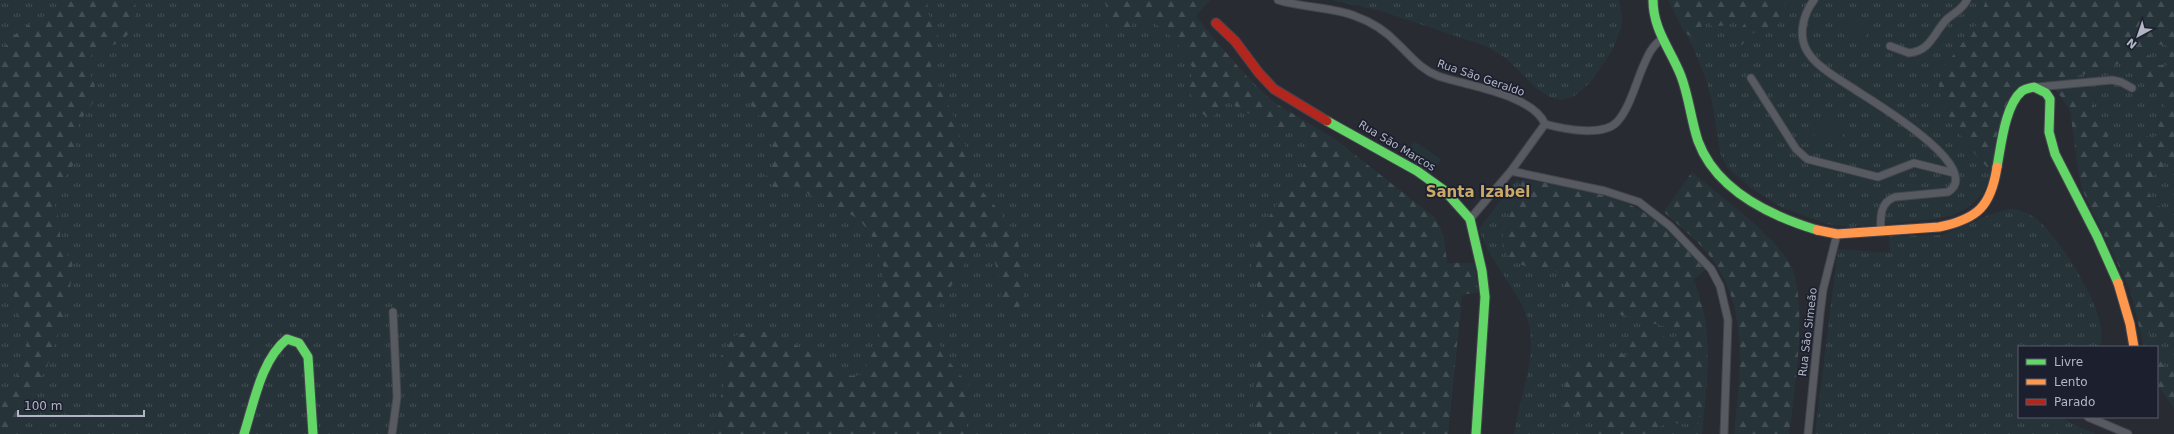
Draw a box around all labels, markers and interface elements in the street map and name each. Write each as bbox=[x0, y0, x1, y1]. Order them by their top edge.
north arrow bbox=[2118, 16, 2158, 56]
text: N bbox=[2124, 35, 2140, 51]
street label: Rua São Geraldo bbox=[1436, 57, 1527, 99]
street label: Rua São Marcos bbox=[1356, 118, 1438, 174]
district label: Santa Izabel bbox=[1426, 183, 1530, 201]
street label: Rua São Simeão bbox=[1796, 287, 1820, 377]
legend bbox=[2018, 346, 2158, 418]
text: Livre bbox=[2054, 355, 2083, 369]
text: Lento bbox=[2054, 375, 2088, 389]
scale bar bbox=[18, 392, 144, 418]
text: Parado bbox=[2054, 395, 2095, 409]
text: 100 m bbox=[24, 399, 62, 413]

